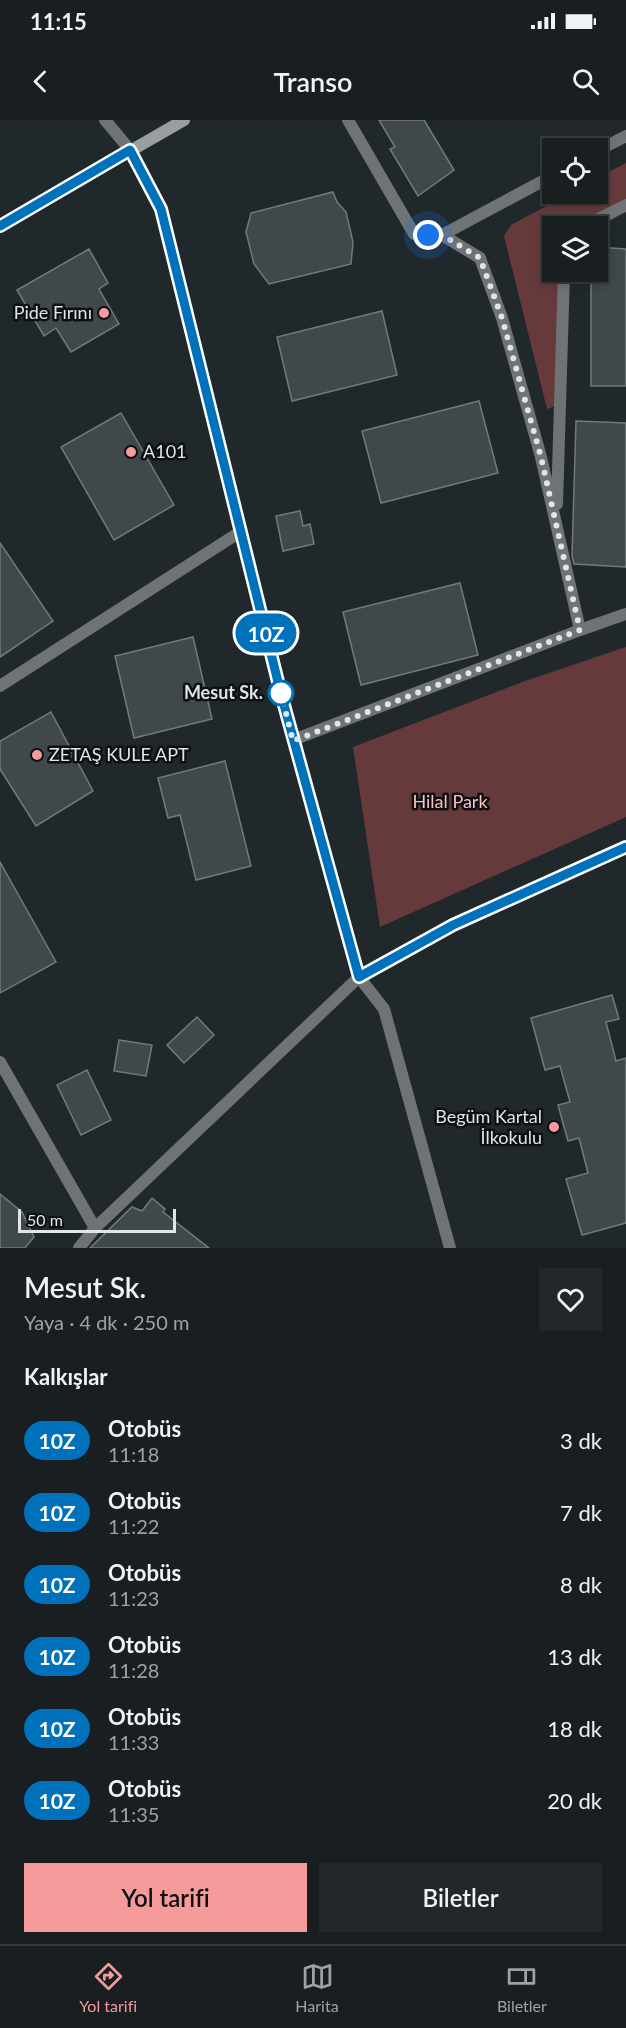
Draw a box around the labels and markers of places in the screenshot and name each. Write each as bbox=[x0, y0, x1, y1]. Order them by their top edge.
place label: Pide Fırını bbox=[14, 301, 92, 323]
marker: Pide Fırını bbox=[97, 306, 111, 320]
place label: A101 bbox=[143, 440, 187, 462]
marker: A101 bbox=[124, 445, 138, 459]
marker: Mesut Sk. bbox=[268, 680, 294, 706]
place label: Mesut Sk. bbox=[184, 681, 263, 703]
place label: ZETAŞ KULE APT bbox=[49, 743, 189, 765]
marker: ZETAŞ KULE APT bbox=[30, 748, 44, 762]
place label: Begüm Kartal İlkokulu bbox=[435, 1105, 542, 1148]
marker: Begüm Kartal İlkokulu bbox=[547, 1120, 561, 1134]

